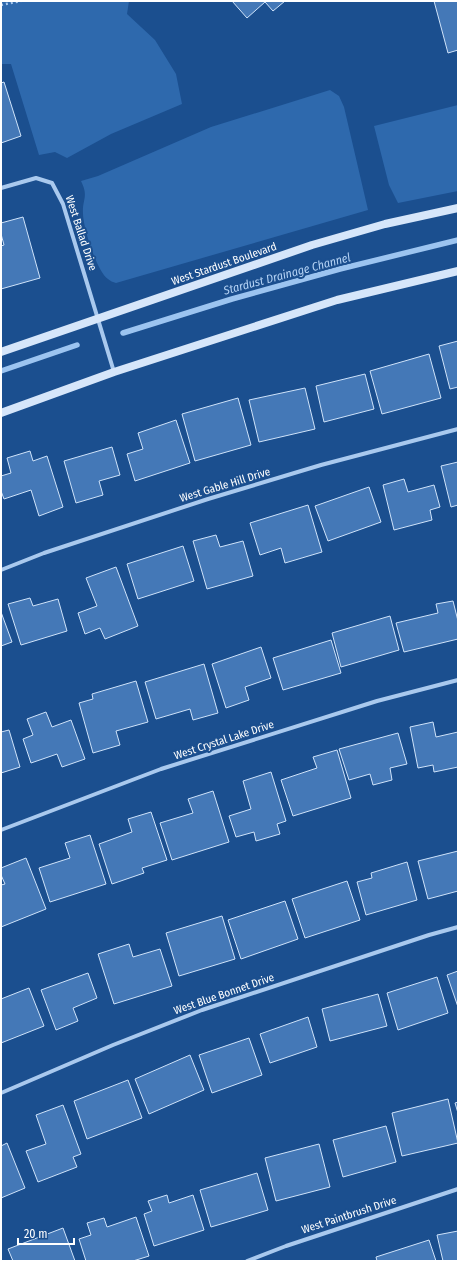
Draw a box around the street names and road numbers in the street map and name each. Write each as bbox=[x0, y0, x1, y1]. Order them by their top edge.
street label: West Ballad Drive bbox=[63, 194, 99, 272]
street label: West Stardust Boulevard bbox=[170, 240, 278, 288]
street label: West Gable Hill Drive bbox=[178, 465, 272, 505]
street label: West Crystal Lake Drive bbox=[173, 718, 275, 762]
street label: West Blue Bonnet Drive bbox=[172, 971, 276, 1017]
street label: West Paintbrush Drive bbox=[300, 1194, 398, 1236]

